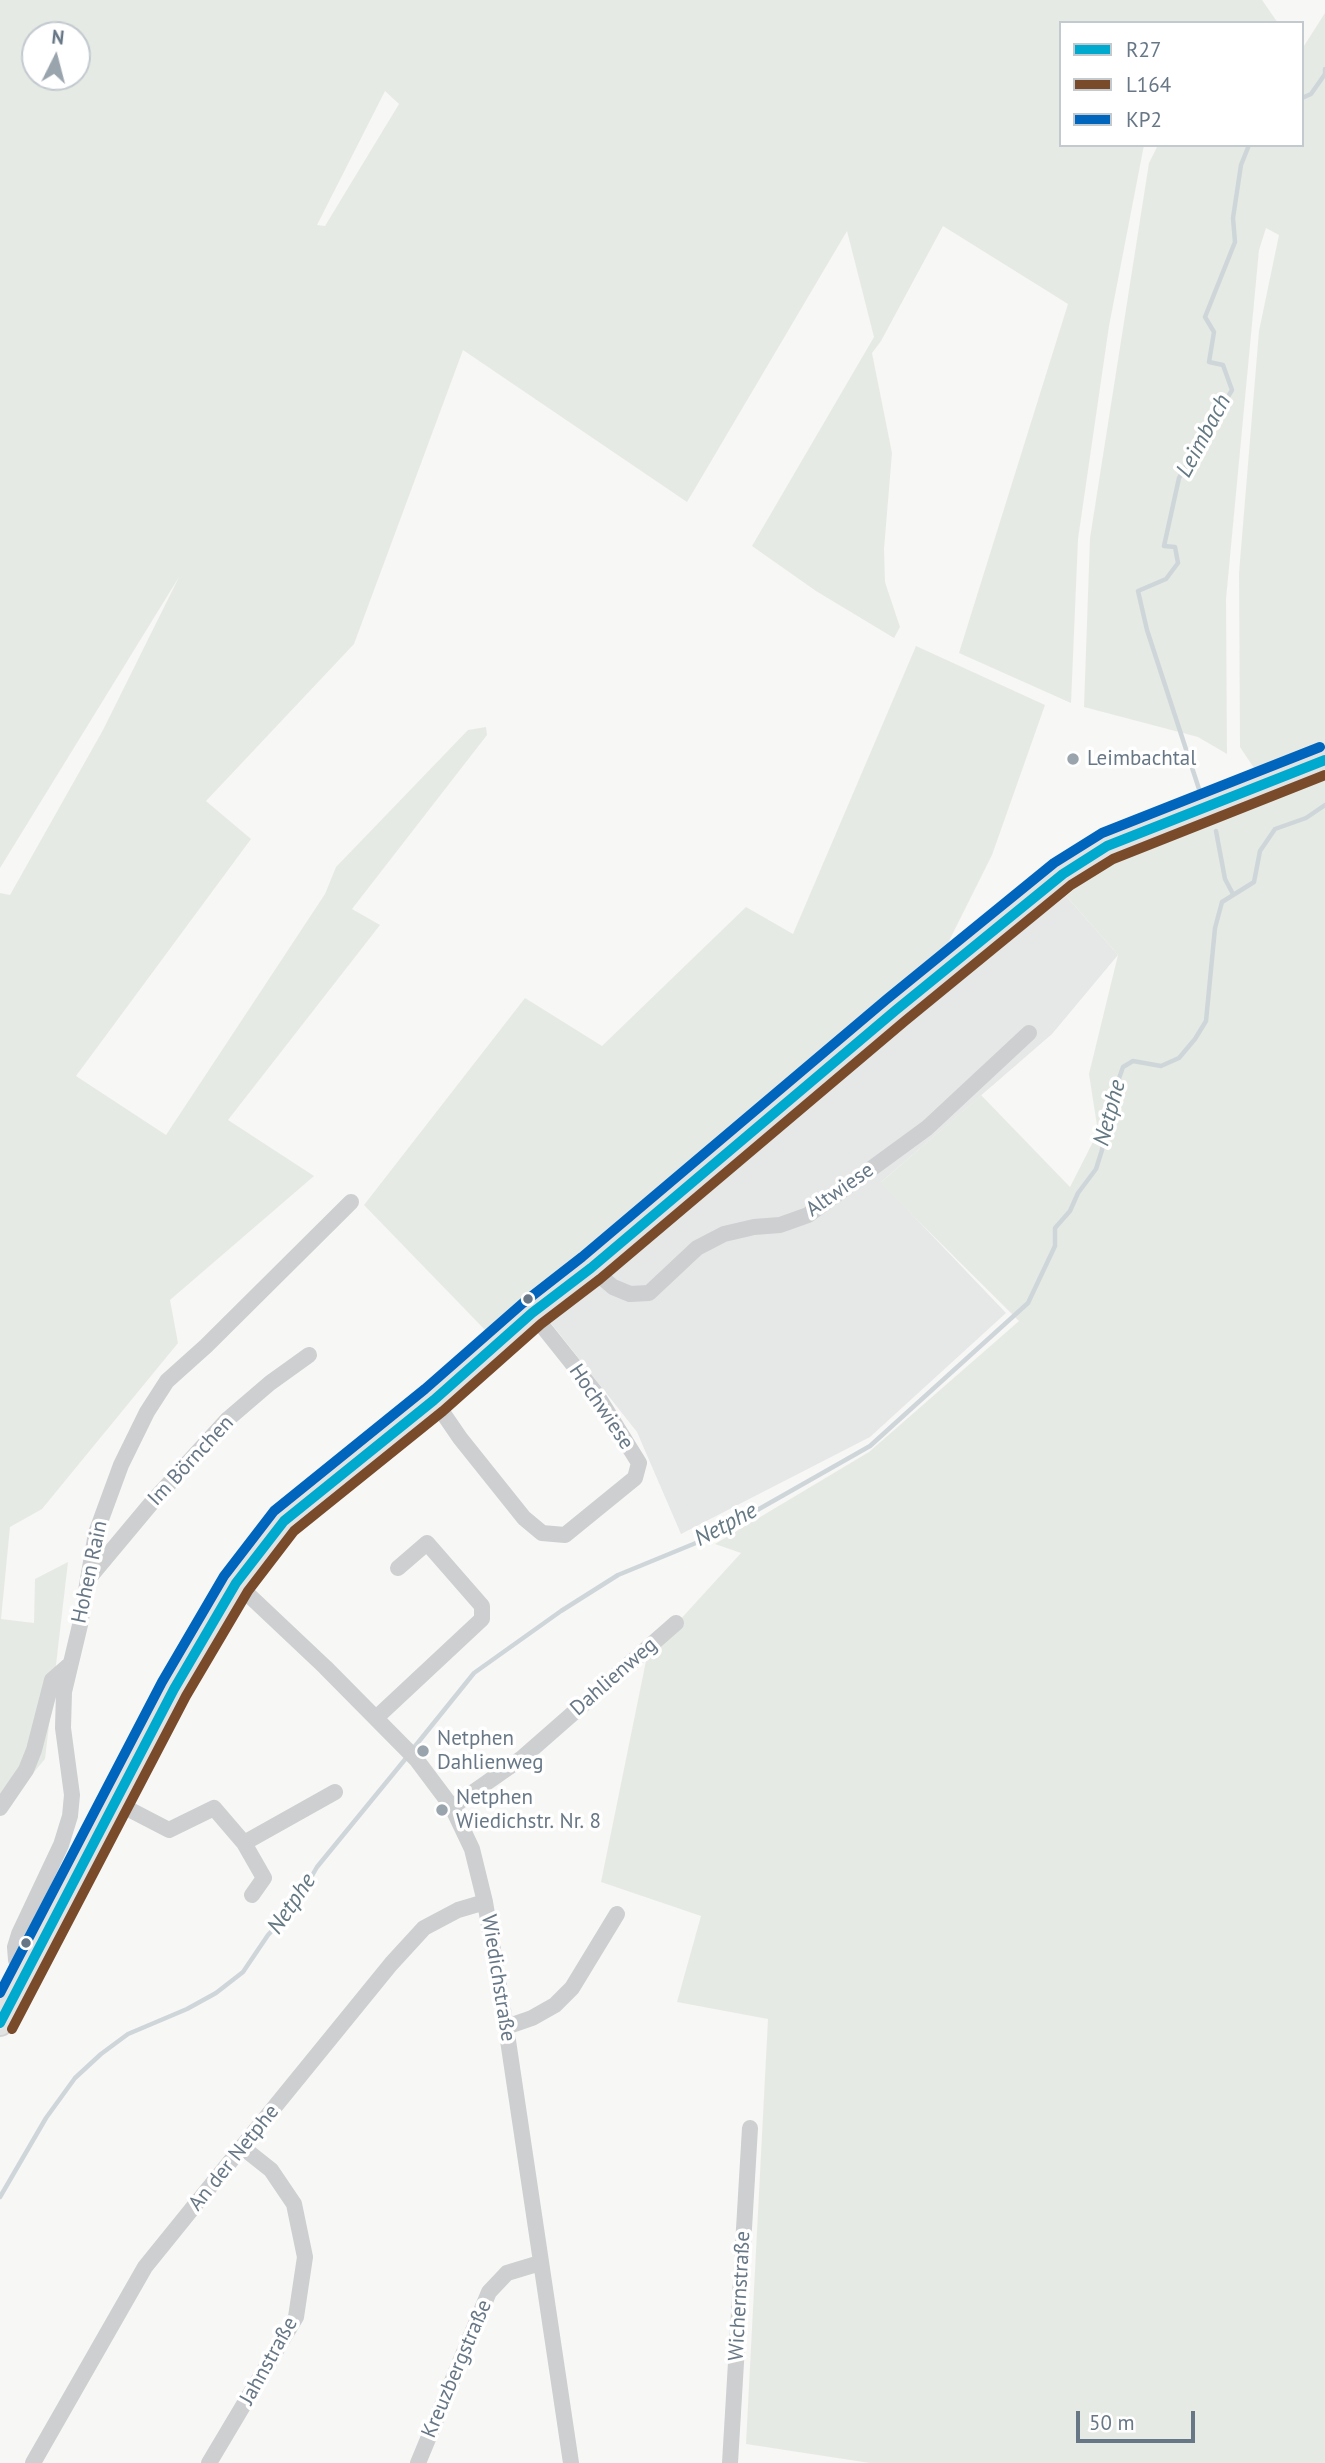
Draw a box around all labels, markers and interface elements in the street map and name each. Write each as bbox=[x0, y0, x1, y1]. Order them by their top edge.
north arrow bbox=[21, 21, 91, 91]
legend bbox=[1059, 21, 1304, 147]
text: N bbox=[51, 25, 65, 50]
text: R27 bbox=[1126, 36, 1161, 63]
text: L164 bbox=[1126, 71, 1171, 98]
text: KP2 bbox=[1126, 106, 1162, 133]
water label: Leimbach bbox=[1171, 390, 1237, 482]
place label: Leimbachtal bbox=[1087, 746, 1196, 772]
marker: Leimbachtal bbox=[1065, 751, 1081, 767]
water label: Netphe bbox=[1088, 1077, 1132, 1149]
street label: Altwiese bbox=[801, 1158, 879, 1222]
unlabelled marker bbox=[521, 1292, 535, 1306]
street label: Hochwiese bbox=[563, 1360, 639, 1454]
street label: Im Börnchen bbox=[143, 1411, 239, 1511]
water label: Netphe bbox=[690, 1497, 762, 1553]
street label: Hohen Rain bbox=[67, 1518, 113, 1626]
street label: Dahlienweg bbox=[566, 1633, 662, 1721]
place label: Netphen Dahlienweg bbox=[437, 1726, 543, 1776]
marker: Netphen Dahlienweg bbox=[415, 1743, 431, 1759]
place label: Netphen Wiedichstr. Nr. 8 bbox=[456, 1785, 601, 1835]
marker: Netphen Wiedichstr. Nr. 8 bbox=[434, 1802, 450, 1818]
water label: Netphe bbox=[262, 1868, 322, 1940]
street label: Wiedichstraße bbox=[476, 1913, 520, 2043]
unlabelled marker bbox=[19, 1936, 33, 1950]
street label: An der Netphe bbox=[183, 2100, 285, 2216]
street label: Wichernstraße bbox=[724, 2230, 756, 2362]
street label: Kreuzbergstraße bbox=[417, 2296, 497, 2442]
street label: Jahnstraße bbox=[235, 2313, 303, 2409]
scale bar bbox=[1080, 2396, 1199, 2440]
text: 50 m bbox=[1089, 2409, 1135, 2436]

